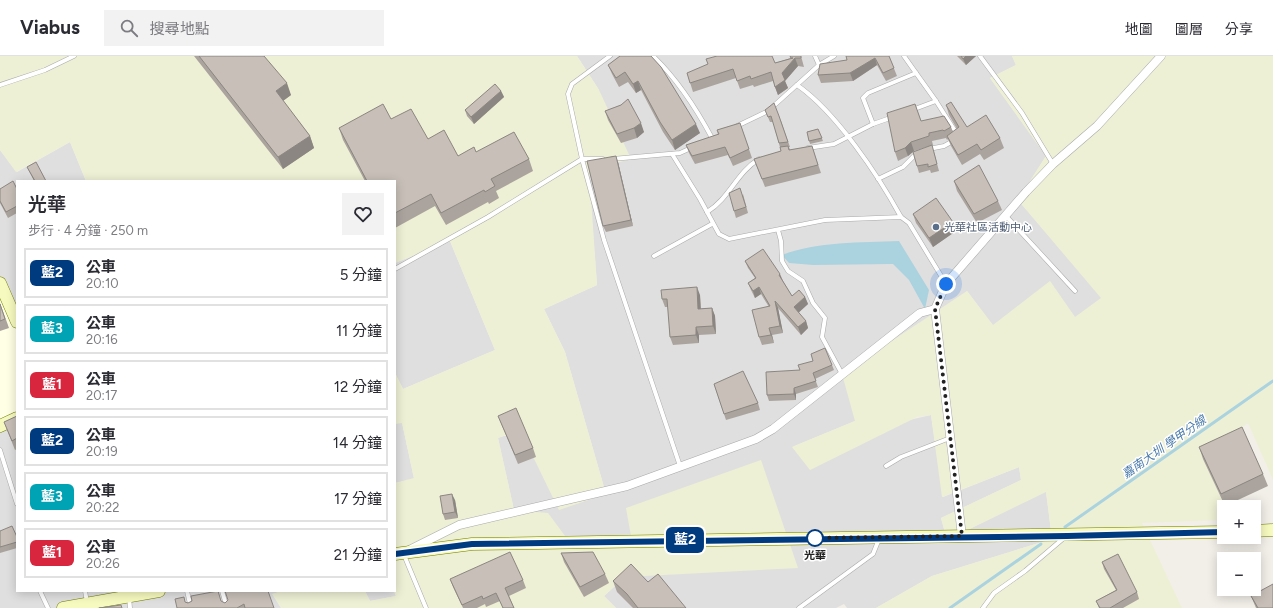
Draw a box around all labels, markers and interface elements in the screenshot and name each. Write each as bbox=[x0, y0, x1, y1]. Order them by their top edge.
search box bbox=[104, 10, 384, 46]
text: Viabus bbox=[20, 16, 80, 39]
icon: search bbox=[118, 17, 140, 39]
text: 搜尋地點 bbox=[150, 20, 210, 38]
text: 地圖 bbox=[1125, 21, 1153, 38]
text: 圖層 bbox=[1175, 21, 1203, 38]
text: 分享 bbox=[1225, 21, 1253, 38]
text: 光華 bbox=[28, 193, 66, 216]
button: heart bbox=[342, 193, 384, 235]
place label: 光華社區活動中心 bbox=[944, 221, 1032, 234]
marker: 光華社區活動中心 bbox=[931, 222, 941, 232]
text: 步行 · 4 分鐘 · 250 m bbox=[28, 223, 148, 238]
text: 公車 bbox=[86, 258, 116, 276]
text: 藍2 bbox=[41, 264, 63, 281]
text: 5 分鐘 bbox=[340, 266, 382, 284]
your location bbox=[936, 274, 956, 294]
text: 20:10 bbox=[86, 276, 119, 291]
text: 公車 bbox=[86, 314, 116, 332]
text: 藍3 bbox=[41, 320, 63, 337]
text: 11 分鐘 bbox=[336, 322, 382, 340]
text: 20:16 bbox=[86, 332, 118, 347]
text: 公車 bbox=[86, 370, 116, 388]
text: 藍1 bbox=[42, 376, 62, 393]
text: 12 分鐘 bbox=[334, 378, 382, 396]
text: 20:17 bbox=[86, 388, 117, 403]
water label: 嘉南大圳 學甲分線 bbox=[1119, 412, 1210, 481]
text: 公車 bbox=[86, 426, 116, 444]
text: 藍2 bbox=[41, 432, 63, 449]
text: 14 分鐘 bbox=[333, 434, 382, 452]
text: 20:19 bbox=[86, 444, 118, 459]
text: 公車 bbox=[86, 482, 116, 500]
text: 藍3 bbox=[41, 488, 63, 505]
text: 17 分鐘 bbox=[334, 490, 382, 508]
text: 20:22 bbox=[86, 500, 119, 515]
map controls bbox=[1217, 500, 1261, 596]
button: + bbox=[1217, 500, 1261, 544]
line badge: 藍2 bbox=[667, 527, 703, 553]
marker: 光華 bbox=[806, 529, 824, 547]
text: 藍2 bbox=[674, 531, 696, 548]
text: 公車 bbox=[86, 538, 116, 556]
text: 藍1 bbox=[42, 544, 62, 561]
text: 21 分鐘 bbox=[334, 546, 382, 564]
place label: 光華 bbox=[804, 549, 826, 562]
button: − bbox=[1217, 552, 1261, 596]
text: 20:26 bbox=[86, 556, 120, 571]

